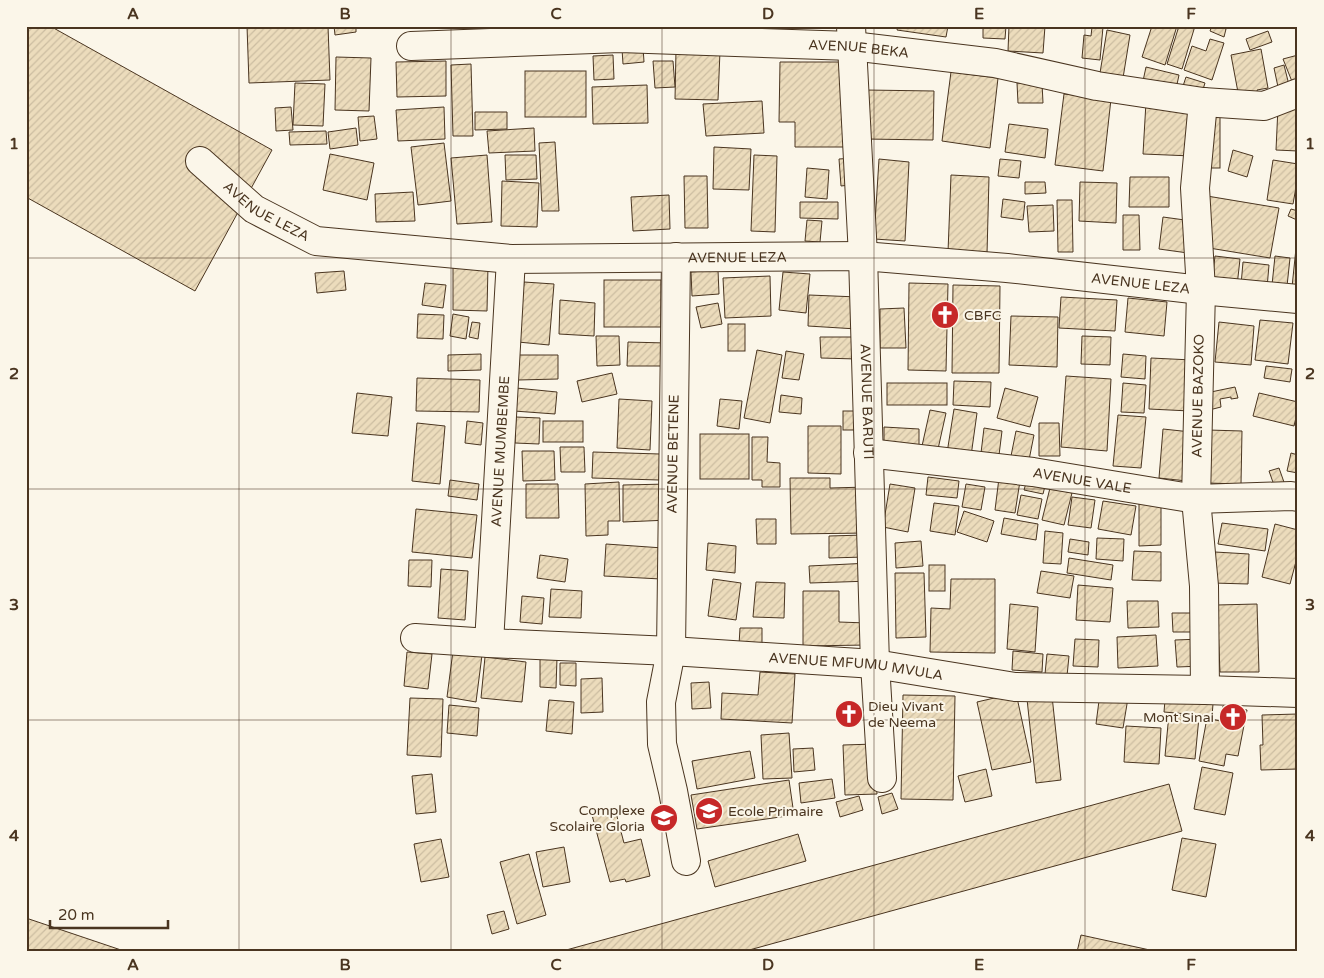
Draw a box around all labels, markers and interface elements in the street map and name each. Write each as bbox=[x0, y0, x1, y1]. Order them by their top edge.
text: A bbox=[127, 4, 139, 24]
text: B bbox=[339, 4, 351, 24]
text: C bbox=[550, 4, 562, 24]
text: D bbox=[762, 4, 774, 24]
text: E bbox=[974, 4, 984, 24]
text: F bbox=[1186, 4, 1196, 24]
street label: AVENUE BEKA bbox=[808, 36, 910, 61]
text: 1 bbox=[9, 134, 19, 154]
text: 1 bbox=[1305, 134, 1315, 154]
street label: AVENUE LEZA bbox=[220, 177, 312, 245]
street label: AVENUE LEZA bbox=[687, 248, 787, 266]
street label: AVENUE LEZA bbox=[1090, 269, 1191, 297]
church icon: CBFC bbox=[930, 300, 960, 330]
place label: CBFC bbox=[964, 307, 1002, 324]
street label: AVENUE BAZOKO bbox=[1188, 334, 1208, 458]
street label: AVENUE BARUTI bbox=[857, 343, 877, 460]
text: 2 bbox=[9, 364, 19, 384]
text: 2 bbox=[1305, 364, 1315, 384]
street label: AVENUE MUMBEMBE bbox=[487, 375, 513, 527]
street label: AVENUE BETENE bbox=[663, 394, 683, 514]
street label: AVENUE VALE bbox=[1032, 464, 1133, 497]
text: 3 bbox=[9, 595, 19, 615]
text: 3 bbox=[1305, 595, 1315, 615]
street label: AVENUE MFUMU MVULA bbox=[768, 649, 944, 684]
place label: Dieu Vivant de Neema bbox=[868, 698, 945, 731]
church icon: Dieu Vivant de Neema bbox=[834, 699, 864, 729]
church icon: Mont Sinai bbox=[1218, 702, 1248, 732]
place label: Mont Sinai bbox=[1143, 709, 1214, 726]
school or university icon: Ecole Primaire bbox=[694, 796, 724, 826]
place label: Complexe Scolaire Gloria bbox=[550, 802, 645, 835]
school or university icon: Complexe Scolaire Gloria bbox=[649, 803, 679, 833]
place label: Ecole Primaire bbox=[728, 803, 823, 820]
text: 4 bbox=[9, 826, 19, 846]
text: 4 bbox=[1305, 826, 1315, 846]
scale bar bbox=[50, 898, 168, 930]
text: 20 m bbox=[58, 906, 95, 924]
text: A bbox=[127, 955, 139, 975]
text: B bbox=[339, 955, 351, 975]
text: C bbox=[550, 955, 562, 975]
text: D bbox=[762, 955, 774, 975]
text: E bbox=[974, 955, 984, 975]
text: F bbox=[1186, 955, 1196, 975]

